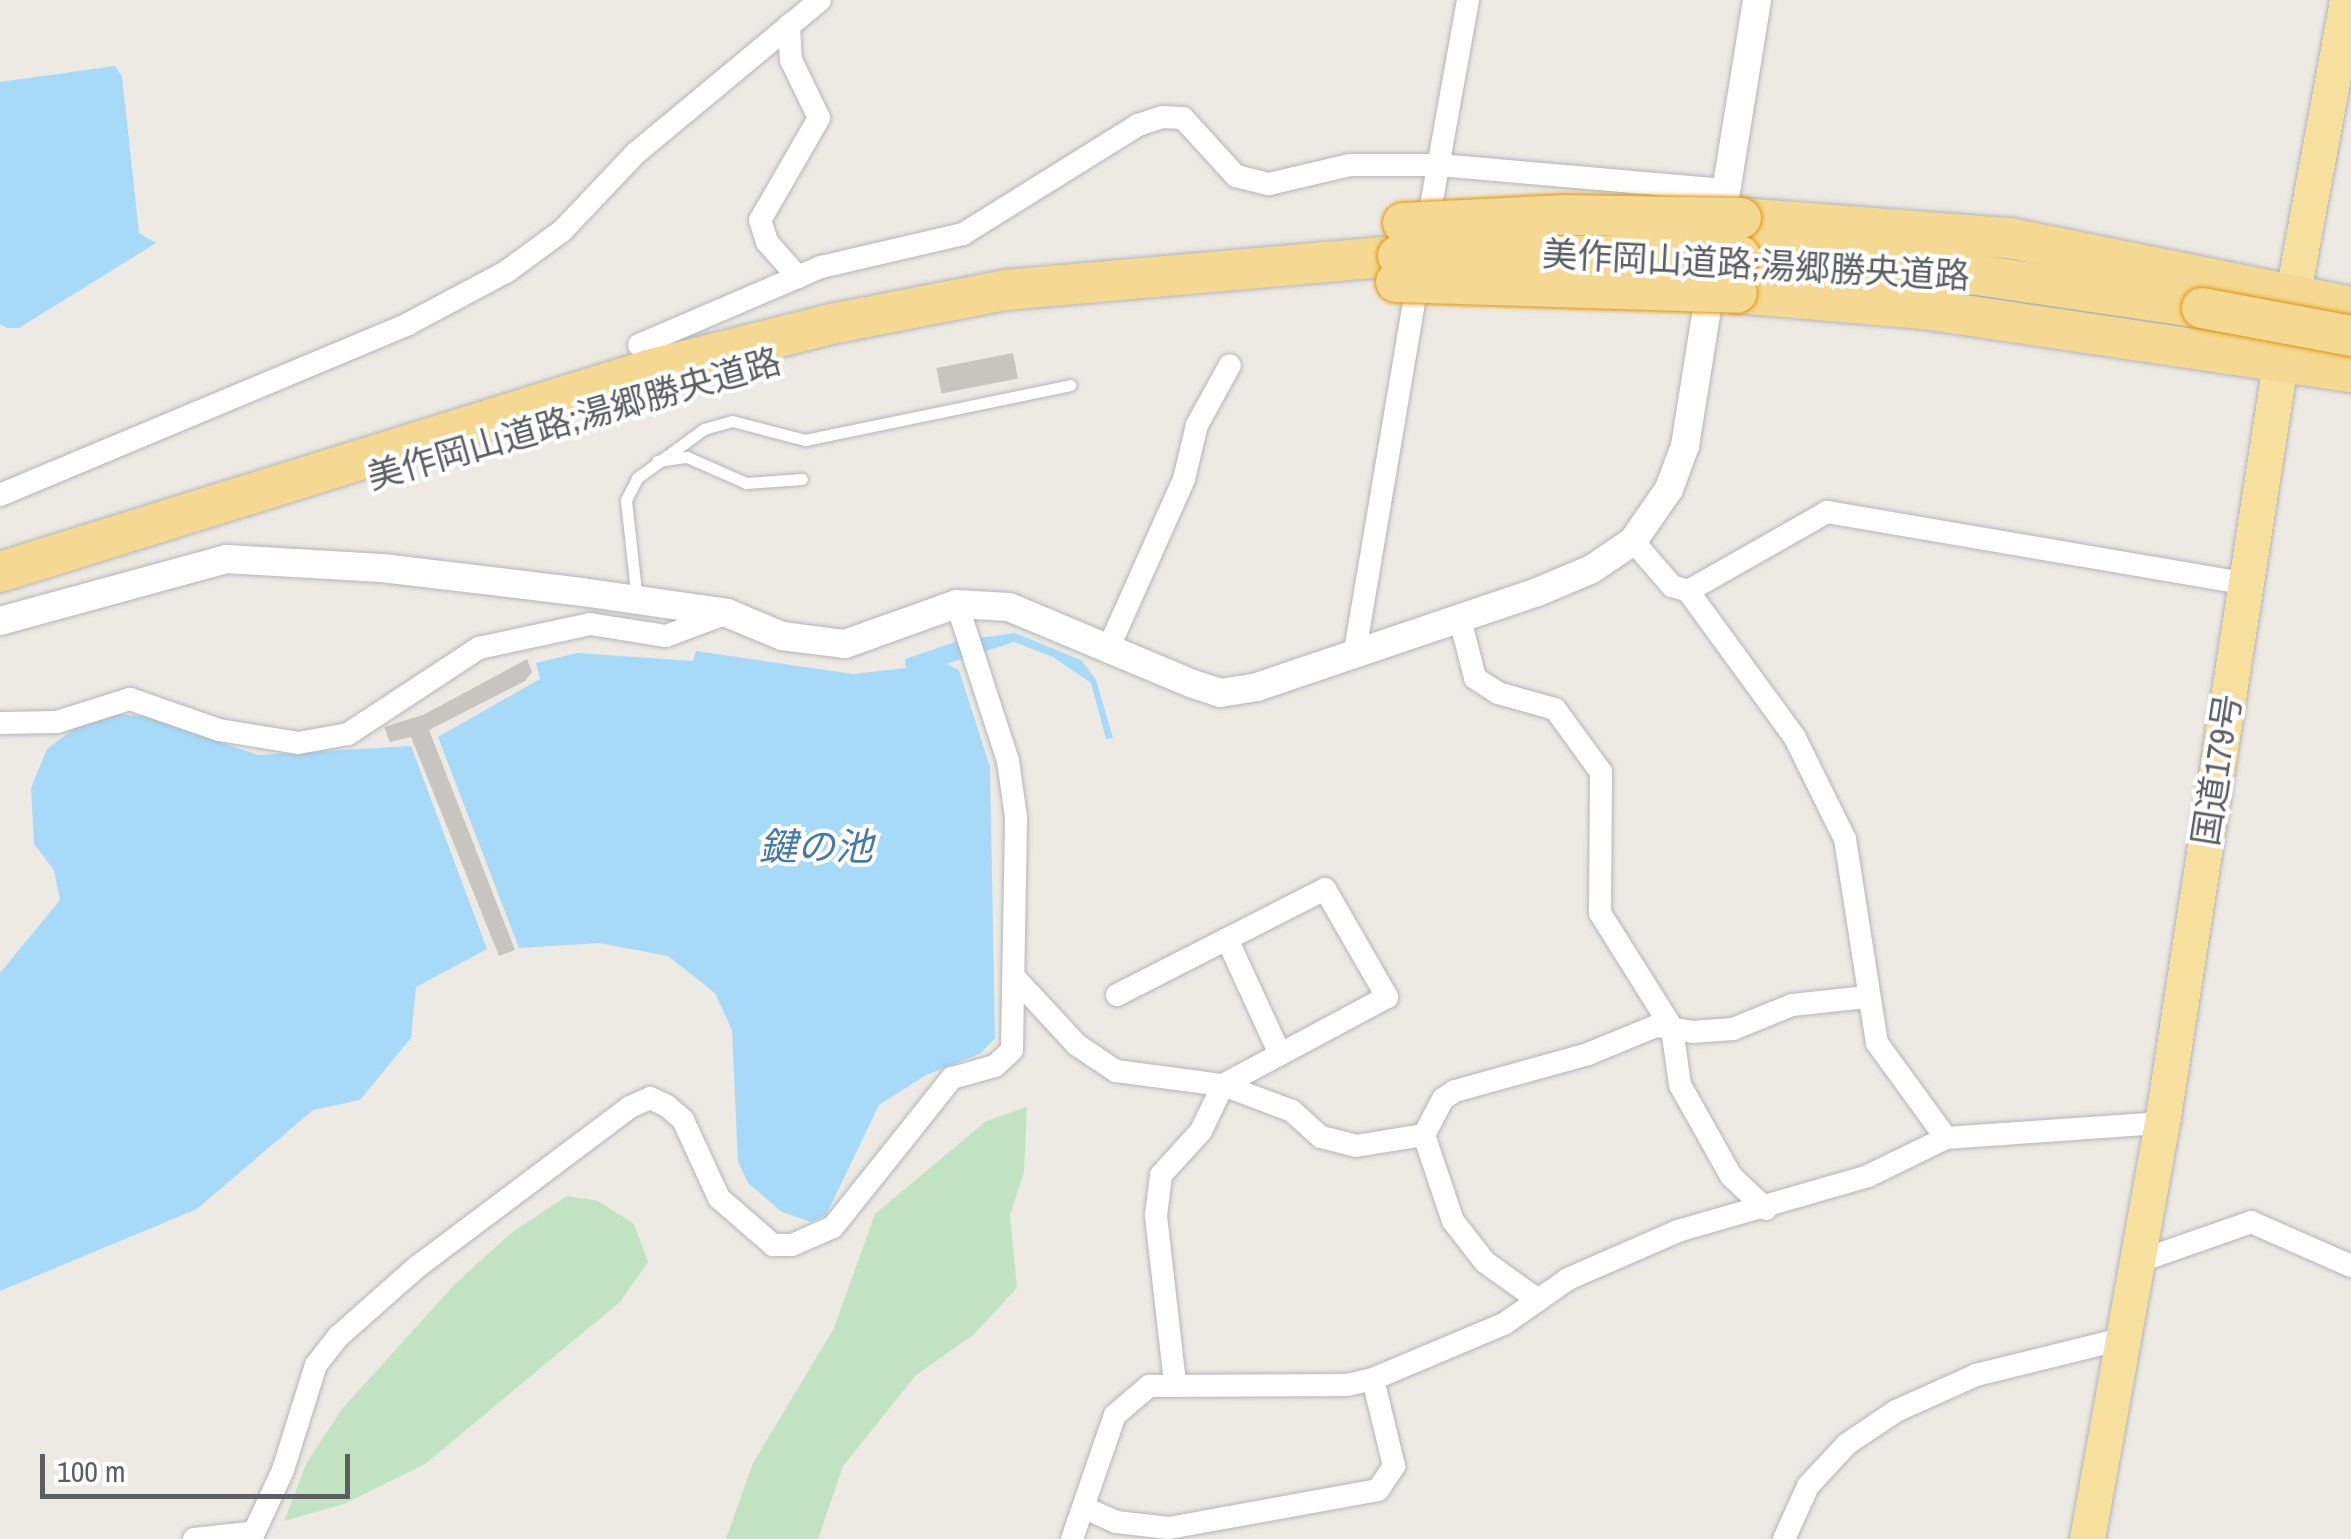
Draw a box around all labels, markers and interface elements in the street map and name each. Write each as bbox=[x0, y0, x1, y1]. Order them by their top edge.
street label: 美作岡山道路;湯郷勝央道路 bbox=[1541, 233, 1971, 297]
street label: 美作岡山道路;湯郷勝央道路 bbox=[363, 340, 785, 498]
street label: 国道179号 bbox=[2184, 691, 2250, 849]
water label: 鍵の池 bbox=[759, 824, 873, 870]
scale bar bbox=[45, 1434, 355, 1496]
text: 100 m bbox=[57, 1451, 125, 1491]

